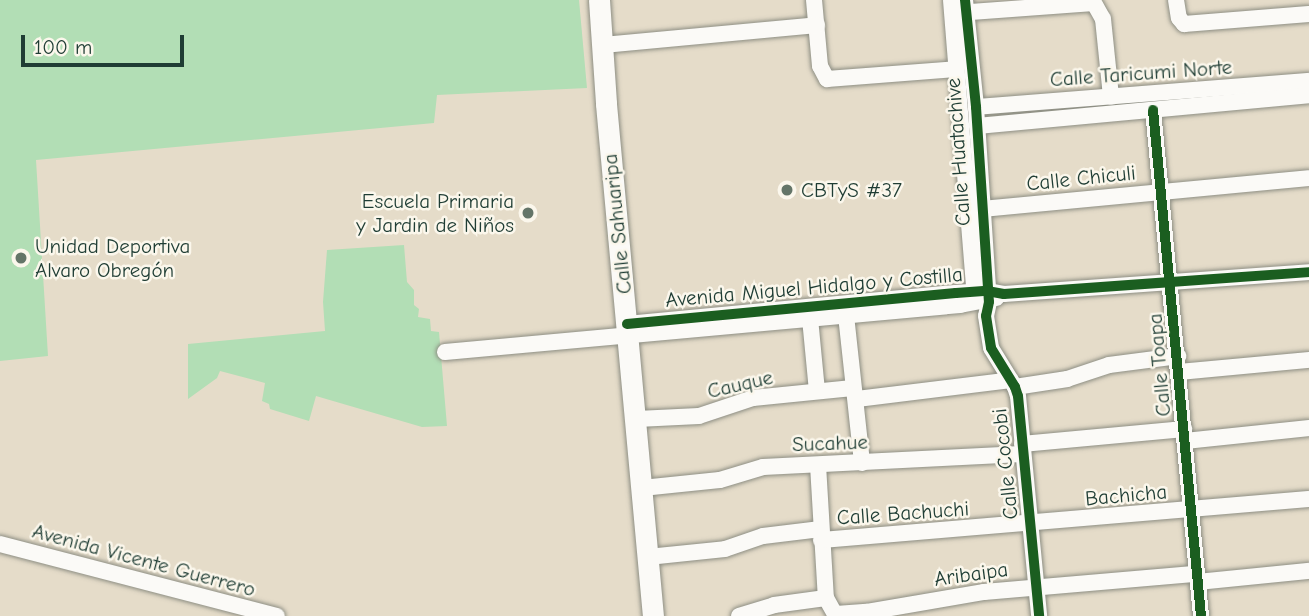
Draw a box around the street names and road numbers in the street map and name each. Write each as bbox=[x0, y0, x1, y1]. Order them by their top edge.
street label: Calle Taricumi Norte bbox=[1049, 54, 1233, 92]
street label: Calle Huatachive bbox=[940, 77, 976, 227]
street label: Calle Sahuaripa bbox=[597, 153, 637, 295]
street label: Calle Chiculi bbox=[1025, 160, 1137, 196]
street label: Avenida Miguel Hidalgo y Costilla bbox=[664, 261, 964, 313]
street label: Calle Toapa bbox=[1142, 312, 1176, 418]
street label: Cauque bbox=[705, 364, 775, 404]
street label: Calle Cocobi bbox=[987, 407, 1023, 521]
street label: Sucahue bbox=[792, 429, 868, 457]
street label: Bachicha bbox=[1084, 479, 1168, 511]
street label: Calle Bachuchi bbox=[836, 496, 970, 530]
street label: Avenida Vicente Guerrero bbox=[30, 518, 258, 602]
street label: Aribaipa bbox=[933, 556, 1009, 592]

